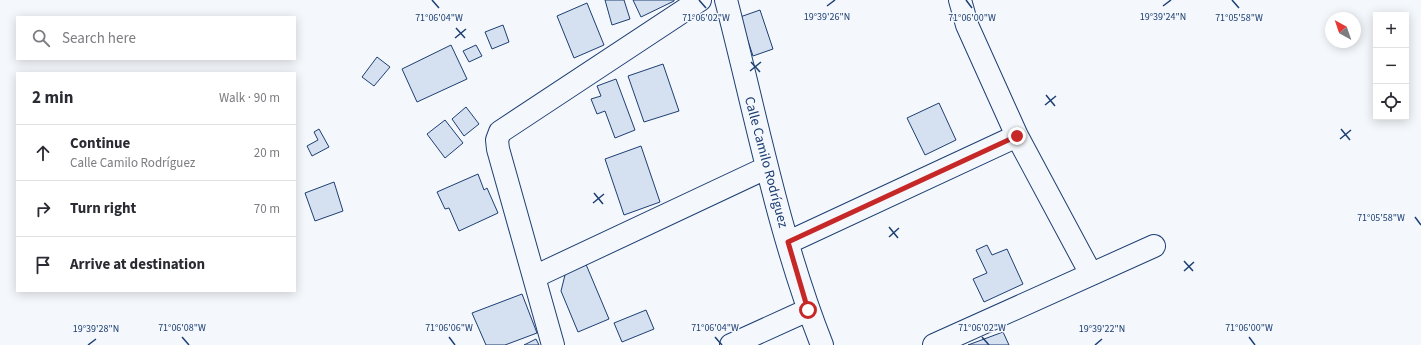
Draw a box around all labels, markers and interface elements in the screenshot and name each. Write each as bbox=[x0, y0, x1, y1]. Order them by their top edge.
text: 19°39'26"N bbox=[804, 10, 850, 24]
text: 19°39'24"N bbox=[1140, 10, 1186, 24]
text: 71°06'04"W bbox=[415, 11, 463, 25]
text: 71°06'02"W bbox=[682, 11, 730, 25]
text: 71°06'00"W bbox=[948, 11, 996, 25]
text: 71°05'58"W bbox=[1215, 11, 1263, 25]
north arrow bbox=[1325, 12, 1361, 48]
map controls bbox=[1373, 12, 1409, 120]
button: + bbox=[1373, 12, 1409, 48]
search box bbox=[16, 16, 296, 60]
icon: search bbox=[30, 27, 52, 49]
text: Search here bbox=[62, 28, 136, 49]
button: − bbox=[1373, 48, 1409, 84]
button: locate bbox=[1373, 84, 1409, 120]
text: 2 min bbox=[32, 86, 73, 110]
text: Walk · 90 m bbox=[219, 89, 280, 107]
street label: Calle Camilo Rodríguez bbox=[739, 94, 793, 230]
route end bbox=[1008, 127, 1026, 145]
text: Continue bbox=[70, 133, 130, 154]
icon: ahead bbox=[32, 142, 54, 164]
text: 20 m bbox=[254, 144, 280, 162]
text: Calle Camilo Rodríguez bbox=[70, 154, 195, 172]
icon: right bbox=[32, 198, 54, 220]
text: Turn right bbox=[70, 198, 136, 219]
text: 70 m bbox=[254, 200, 280, 218]
text: 71°05'58"W bbox=[1357, 211, 1405, 225]
icon: arrive bbox=[32, 254, 54, 276]
text: Arrive at destination bbox=[70, 254, 205, 275]
route start bbox=[799, 301, 817, 319]
text: 71°06'08"W bbox=[158, 321, 206, 335]
text: 71°06'06"W bbox=[425, 321, 473, 335]
text: 71°06'04"W bbox=[691, 321, 739, 335]
text: 71°06'02"W bbox=[958, 321, 1006, 335]
text: 71°06'00"W bbox=[1225, 321, 1273, 335]
text: 19°39'28"N bbox=[73, 322, 119, 336]
text: 19°39'22"N bbox=[1079, 322, 1125, 336]

